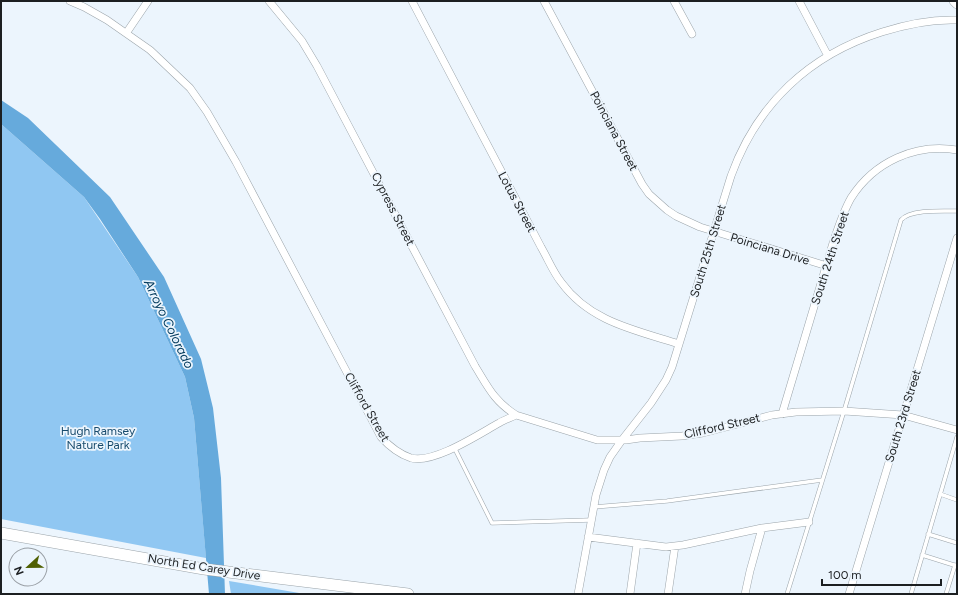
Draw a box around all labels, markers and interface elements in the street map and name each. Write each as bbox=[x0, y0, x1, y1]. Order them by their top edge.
street label: Poinciana Street bbox=[587, 89, 641, 174]
street label: Lotus Street bbox=[495, 169, 539, 235]
street label: Cypress Street bbox=[369, 170, 418, 248]
street label: South 25th Street bbox=[687, 202, 729, 299]
street label: South 24th Street bbox=[808, 209, 852, 306]
street label: Poinciana Drive bbox=[729, 230, 812, 268]
water label: Arroyo Colorado bbox=[141, 276, 197, 371]
street label: South 23rd Street bbox=[882, 368, 924, 464]
street label: Clifford Street bbox=[342, 370, 393, 444]
street label: Clifford Street bbox=[683, 410, 762, 442]
park label: Hugh Ramsey Nature Park bbox=[61, 424, 136, 452]
north arrow bbox=[8, 547, 48, 587]
street label: North Ed Carey Drive bbox=[147, 551, 262, 583]
scale bar bbox=[822, 561, 941, 587]
text: N bbox=[12, 564, 27, 577]
text: 100 m bbox=[828, 568, 862, 582]

